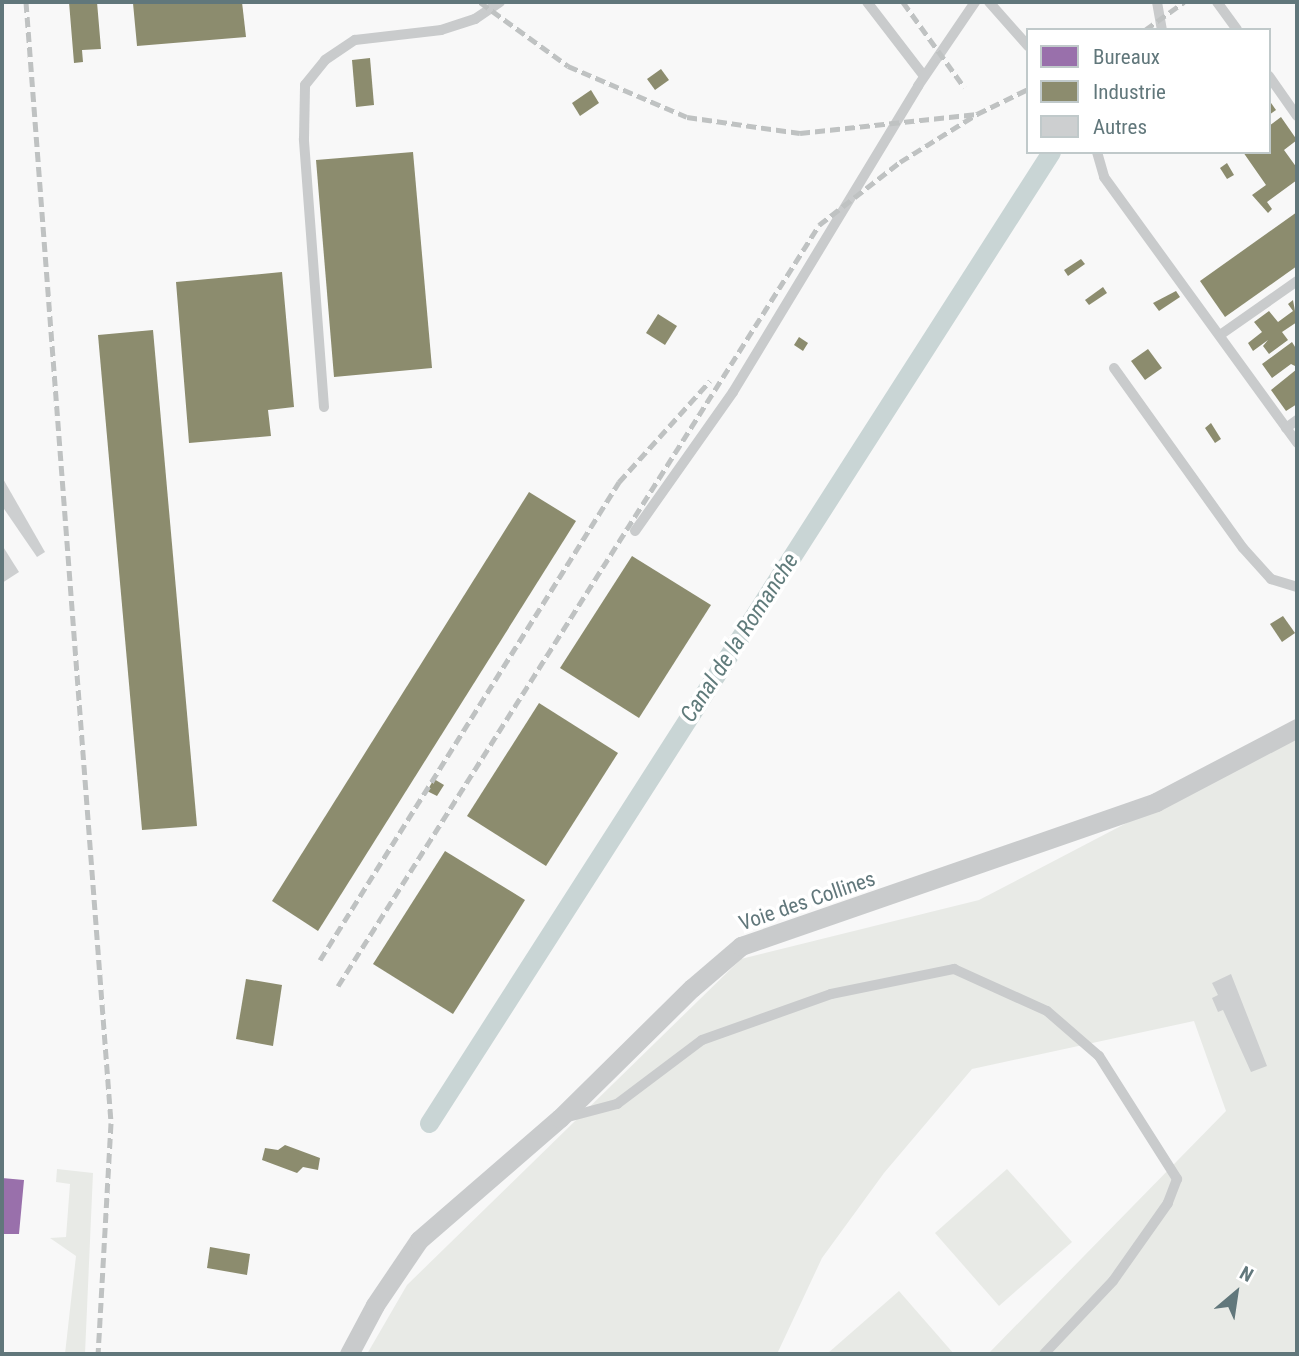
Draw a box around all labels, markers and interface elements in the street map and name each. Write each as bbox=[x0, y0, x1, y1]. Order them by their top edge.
legend bbox=[1026, 28, 1271, 154]
text: Bureaux bbox=[1093, 45, 1160, 69]
text: Industrie bbox=[1093, 80, 1166, 104]
text: Autres bbox=[1093, 115, 1147, 139]
water label: Canal de la Romanche bbox=[675, 548, 805, 728]
street label: Voie des Collines bbox=[736, 866, 878, 936]
north arrow bbox=[1201, 1258, 1271, 1328]
text: N bbox=[1236, 1261, 1257, 1287]

